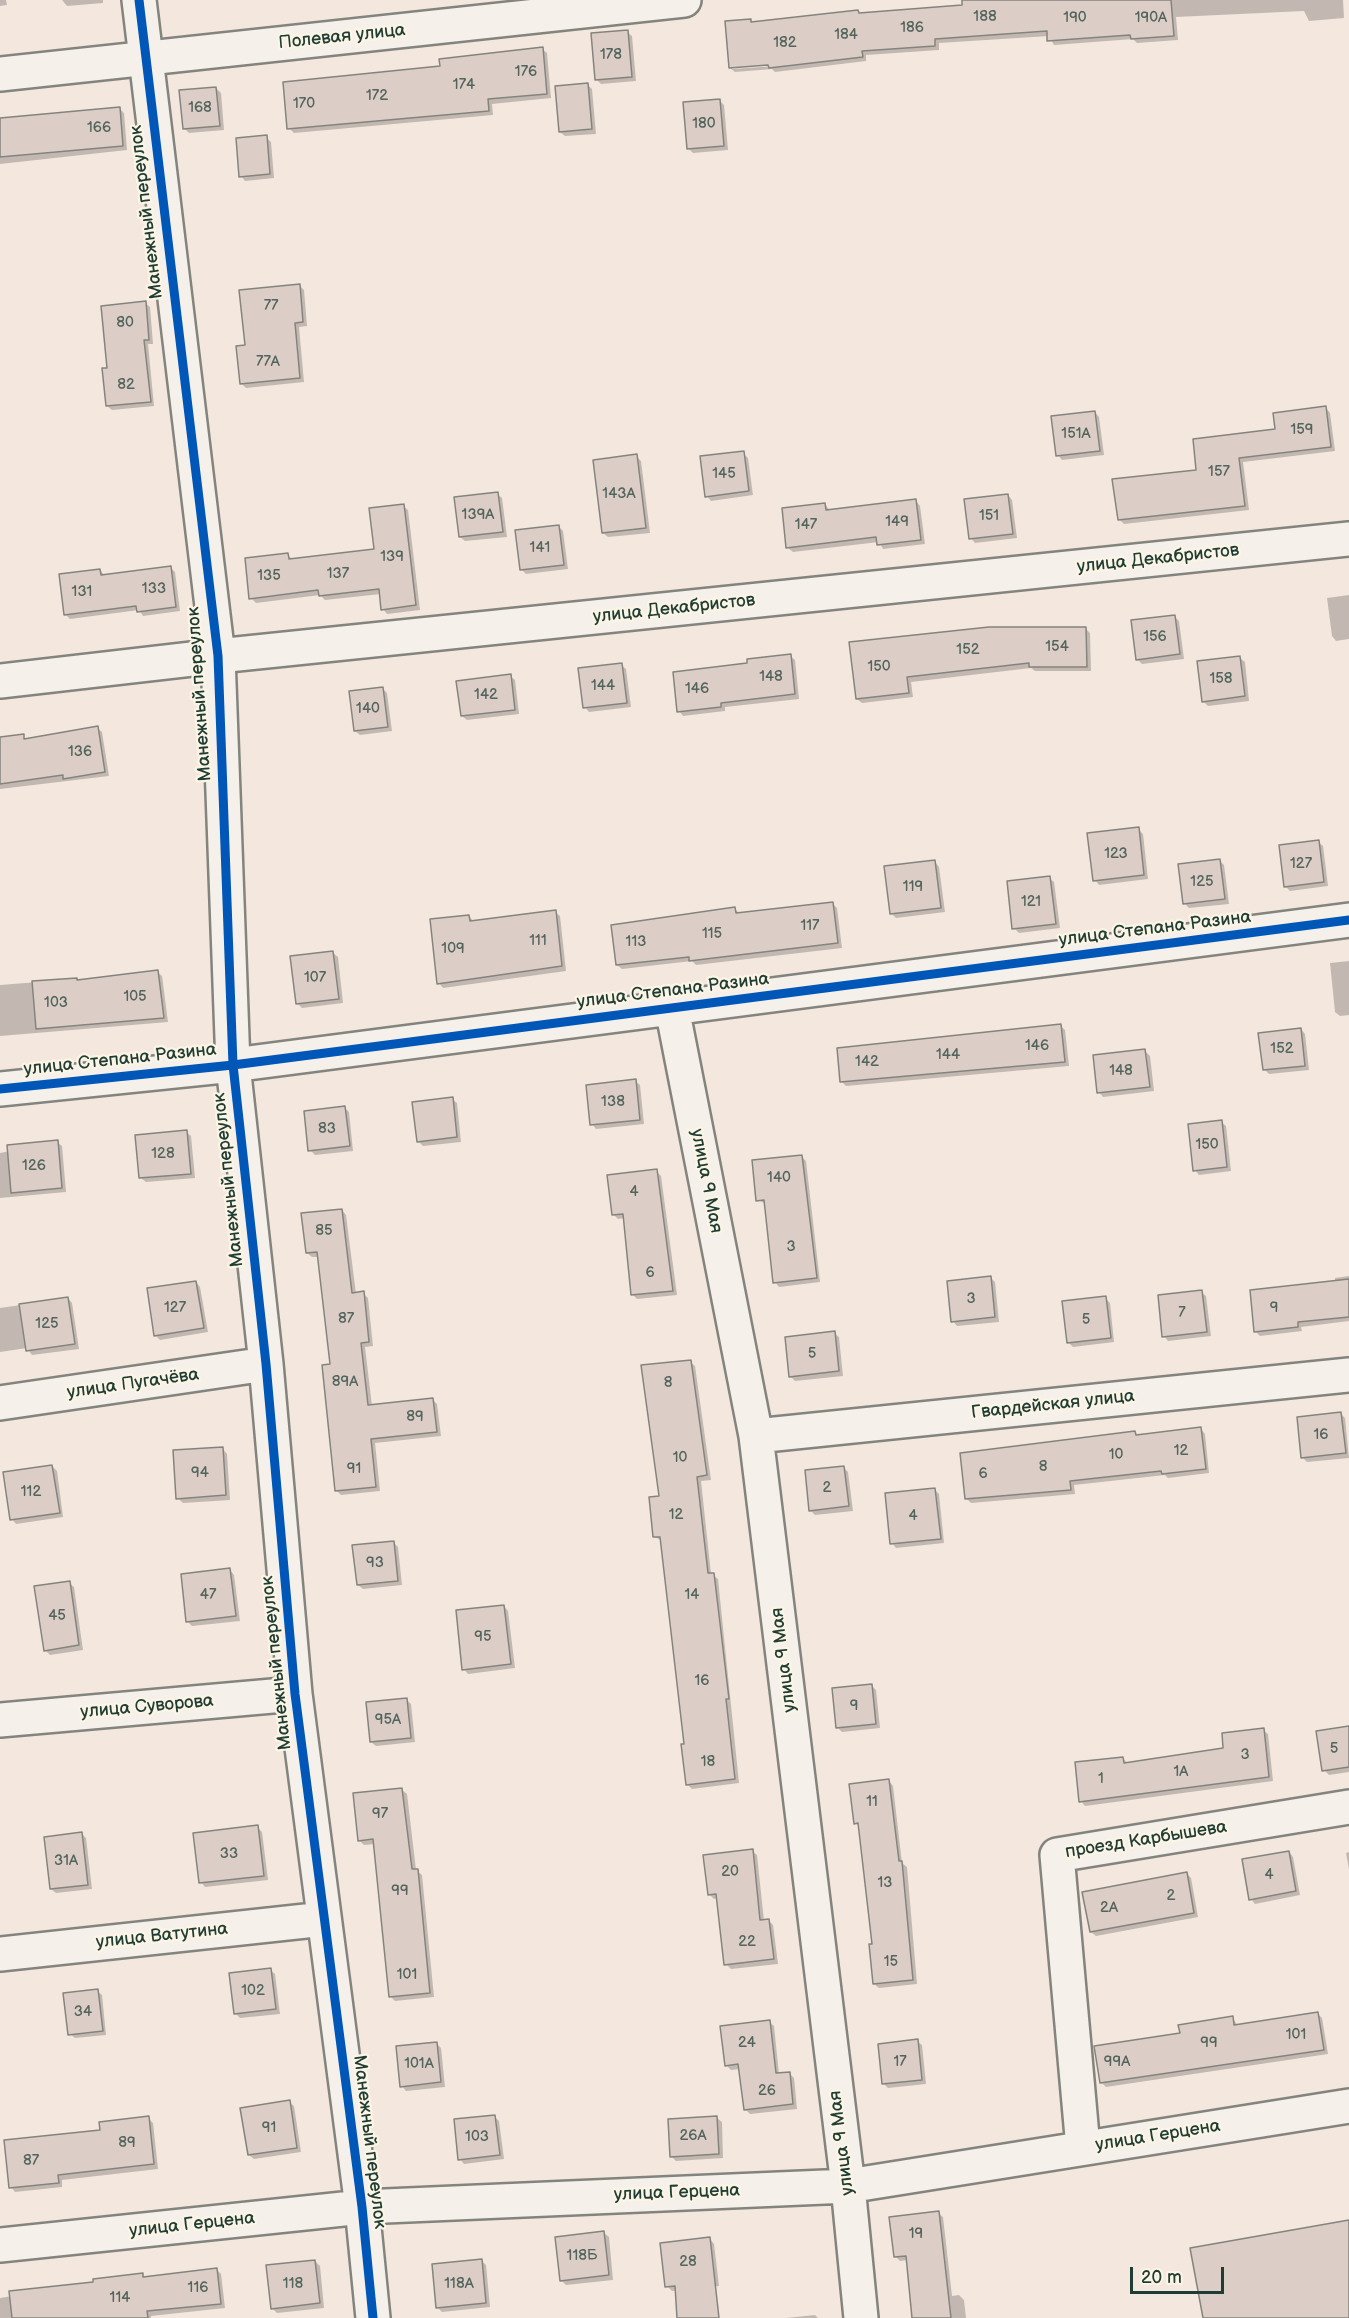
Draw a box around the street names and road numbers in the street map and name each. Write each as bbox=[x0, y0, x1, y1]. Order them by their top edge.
street label: Полевая улица bbox=[277, 20, 407, 54]
street label: Манежный переулок bbox=[126, 124, 168, 300]
street label: улица Декабристов bbox=[1076, 540, 1240, 578]
street label: улица Декабристов bbox=[592, 590, 756, 628]
street label: Манежный переулок bbox=[183, 606, 217, 782]
street label: улица Степана Разина bbox=[1058, 906, 1252, 952]
street label: улица Степана Разина bbox=[576, 968, 770, 1014]
street label: улица Степана Разина bbox=[23, 1039, 217, 1081]
street label: Манежный переулок bbox=[209, 1092, 249, 1268]
street label: улица 9 Мая bbox=[685, 1127, 727, 1235]
street label: улица Пугачёва bbox=[66, 1364, 200, 1404]
street label: Гвардейская улица bbox=[970, 1386, 1136, 1424]
street label: Манежный переулок bbox=[257, 1575, 297, 1751]
street label: улица 9 Мая bbox=[767, 1606, 801, 1714]
street label: улица Суворова bbox=[80, 1690, 214, 1724]
street label: проезд Карбышева bbox=[1064, 1817, 1228, 1863]
street label: улица Ватутина bbox=[95, 1918, 229, 1954]
street label: Манежный переулок bbox=[348, 2054, 390, 2230]
street label: улица 9 Мая bbox=[825, 2089, 859, 2197]
street label: улица Герцена bbox=[1094, 2115, 1222, 2157]
street label: улица Герцена bbox=[614, 2180, 740, 2206]
street label: улица Герцена bbox=[128, 2208, 256, 2242]

